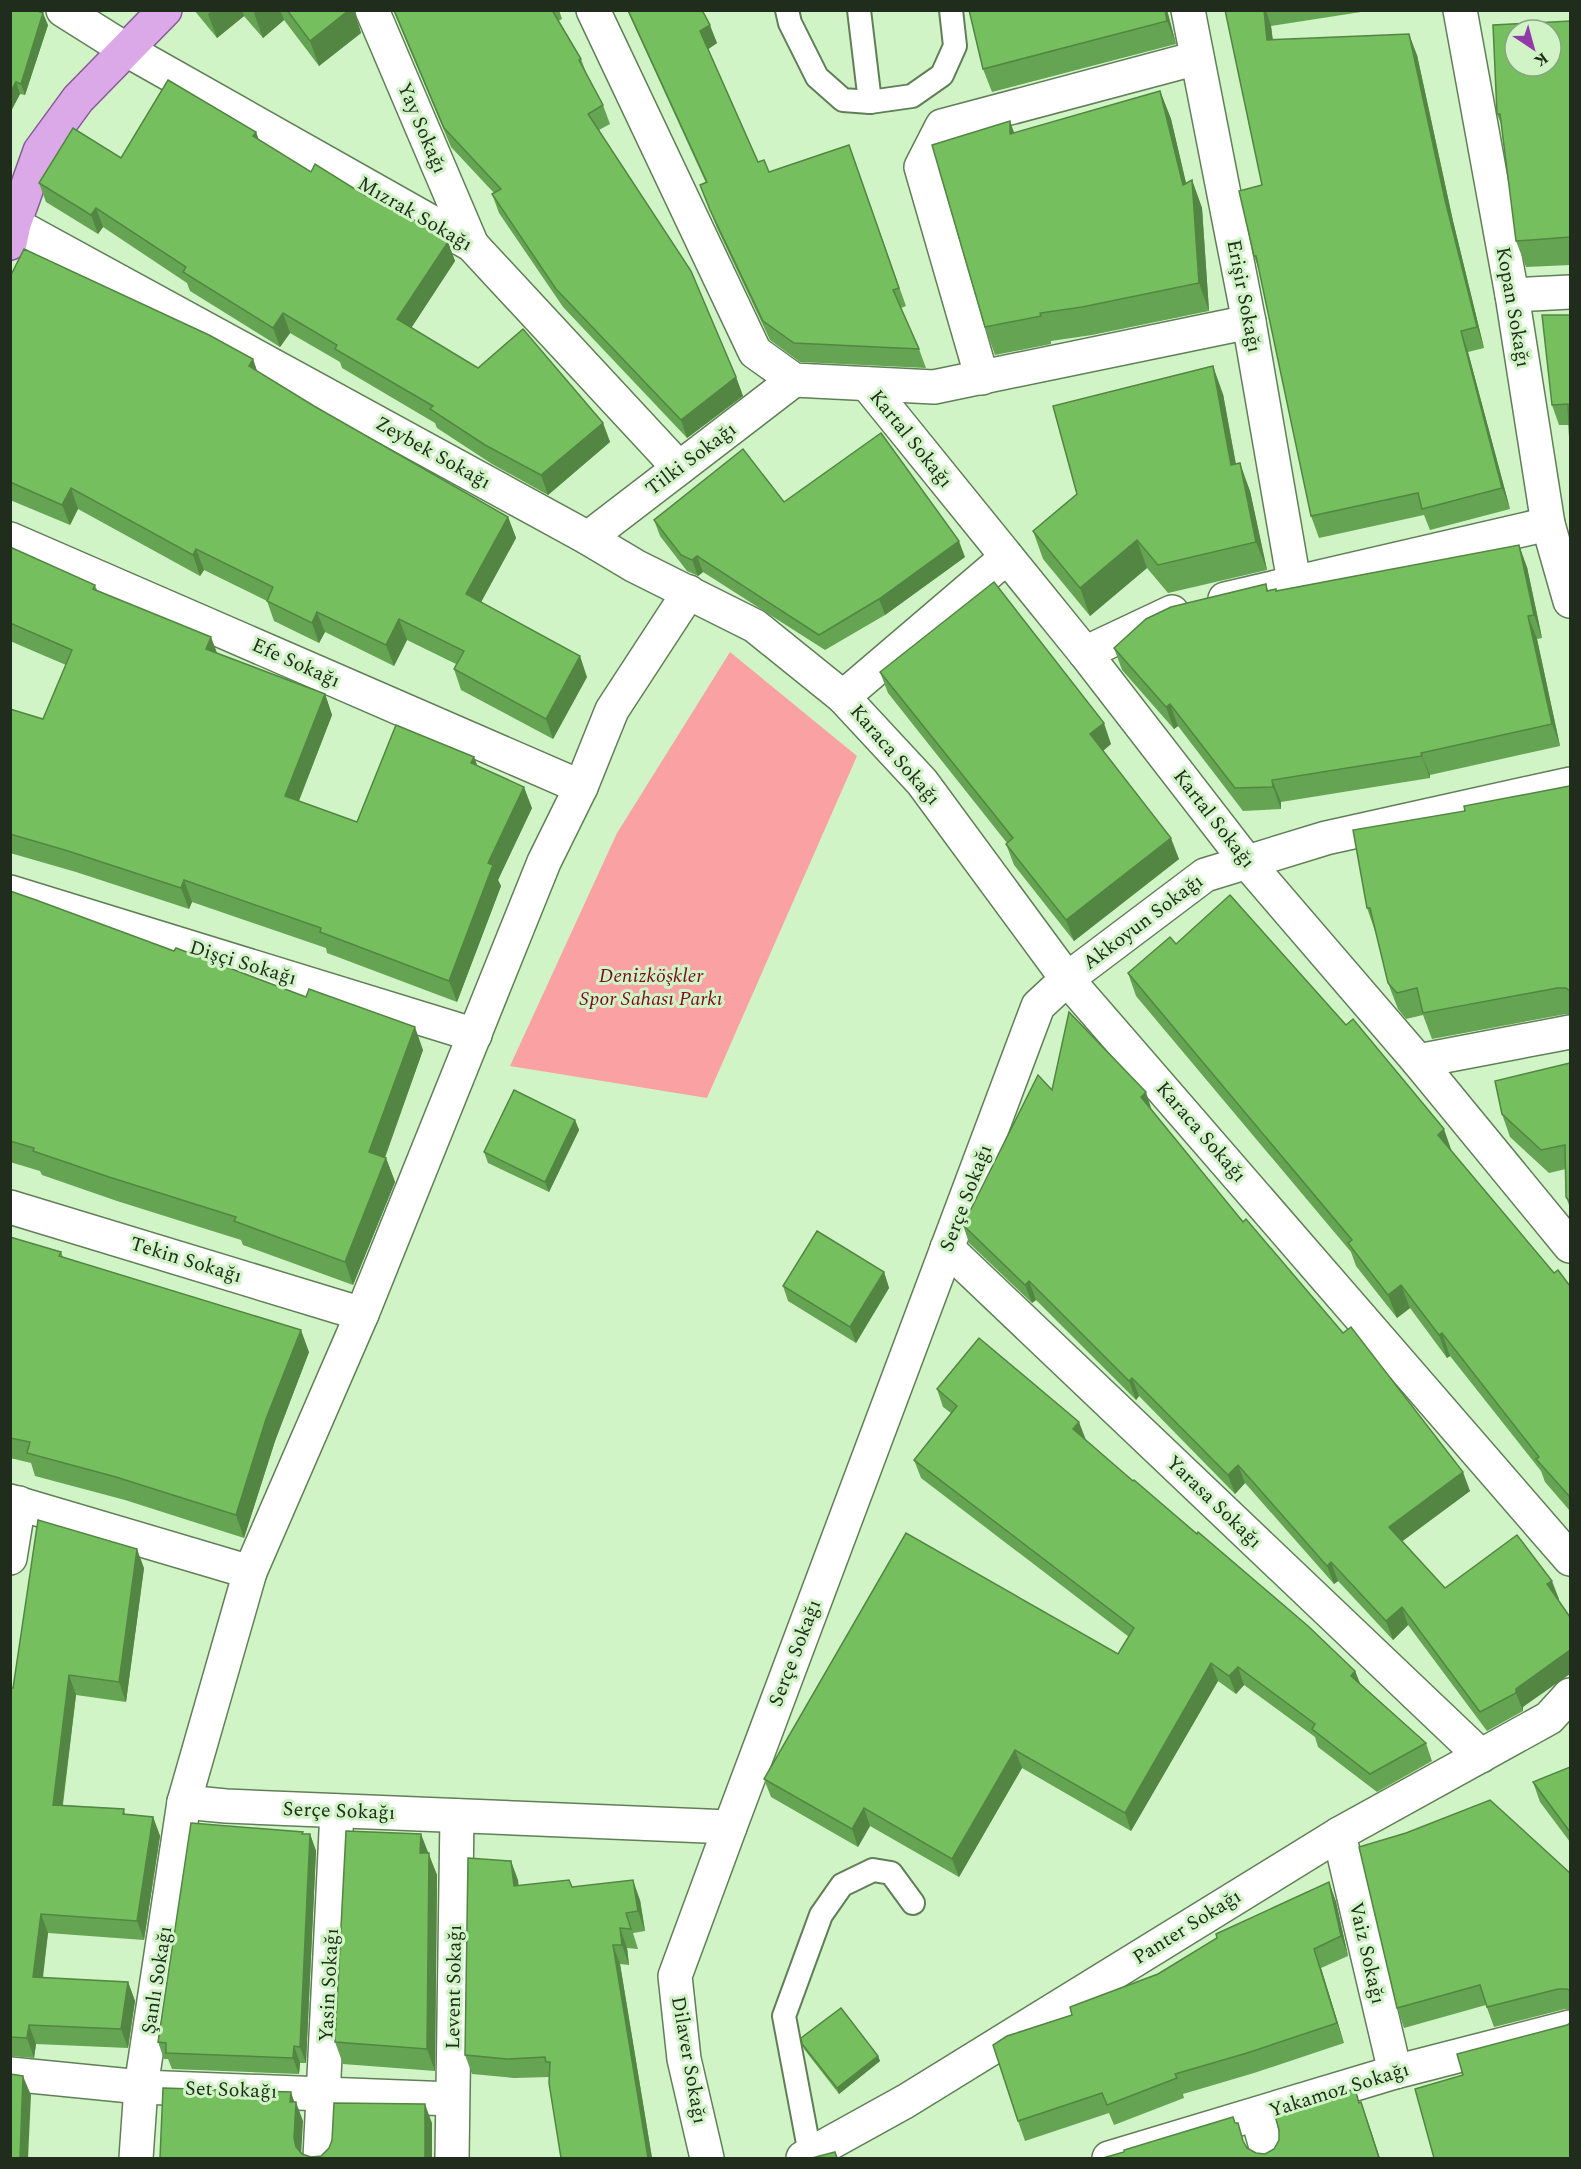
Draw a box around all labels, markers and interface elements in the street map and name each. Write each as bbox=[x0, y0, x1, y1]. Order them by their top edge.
north arrow bbox=[1503, 18, 1563, 78]
text: K bbox=[1529, 46, 1553, 73]
street label: Yay Sokağı bbox=[389, 78, 455, 178]
street label: Mızrak Sokağı bbox=[352, 169, 478, 259]
street label: Erişir Sokağı bbox=[1218, 237, 1270, 355]
street label: Kopan Sokağı bbox=[1488, 244, 1538, 370]
street label: Kartal Sokağı bbox=[862, 383, 960, 495]
street label: Zeybek Sokağı bbox=[370, 409, 496, 497]
street label: Tilki Sokağı bbox=[639, 415, 743, 503]
street label: Efe Sokağı bbox=[247, 630, 345, 696]
street label: Karaca Sokağı bbox=[842, 698, 948, 812]
street label: Kartal Sokağı bbox=[1166, 763, 1262, 875]
street label: Akkoyun Sokağı bbox=[1076, 867, 1210, 977]
street label: Dişçi Sokağı bbox=[186, 932, 300, 994]
park label: Denizköşkler Spor Sahası Parkı bbox=[580, 961, 723, 1014]
street label: Karaca Sokağı bbox=[1148, 1075, 1254, 1189]
street label: Serçe Sokağı bbox=[932, 1140, 1000, 1256]
street label: Tekin Sokağı bbox=[126, 1229, 246, 1291]
street label: Yarasa Sokağı bbox=[1159, 1448, 1269, 1556]
street label: Serçe Sokağı bbox=[761, 1595, 829, 1711]
street label: Serçe Sokağı bbox=[282, 1794, 396, 1828]
street label: Panter Sokağı bbox=[1127, 1882, 1247, 1972]
street label: Vaiz Sokağı bbox=[1341, 1899, 1393, 2007]
street label: Şanlı Sokağı bbox=[134, 1924, 180, 2036]
street label: Levent Sokağı bbox=[438, 1924, 470, 2050]
street label: Yasin Sokağı bbox=[311, 1927, 347, 2043]
street label: Dilaver Sokağı bbox=[663, 1994, 715, 2126]
street label: Yakamoz Sokağı bbox=[1265, 2054, 1413, 2126]
street label: Set Sokağı bbox=[184, 2073, 278, 2107]

